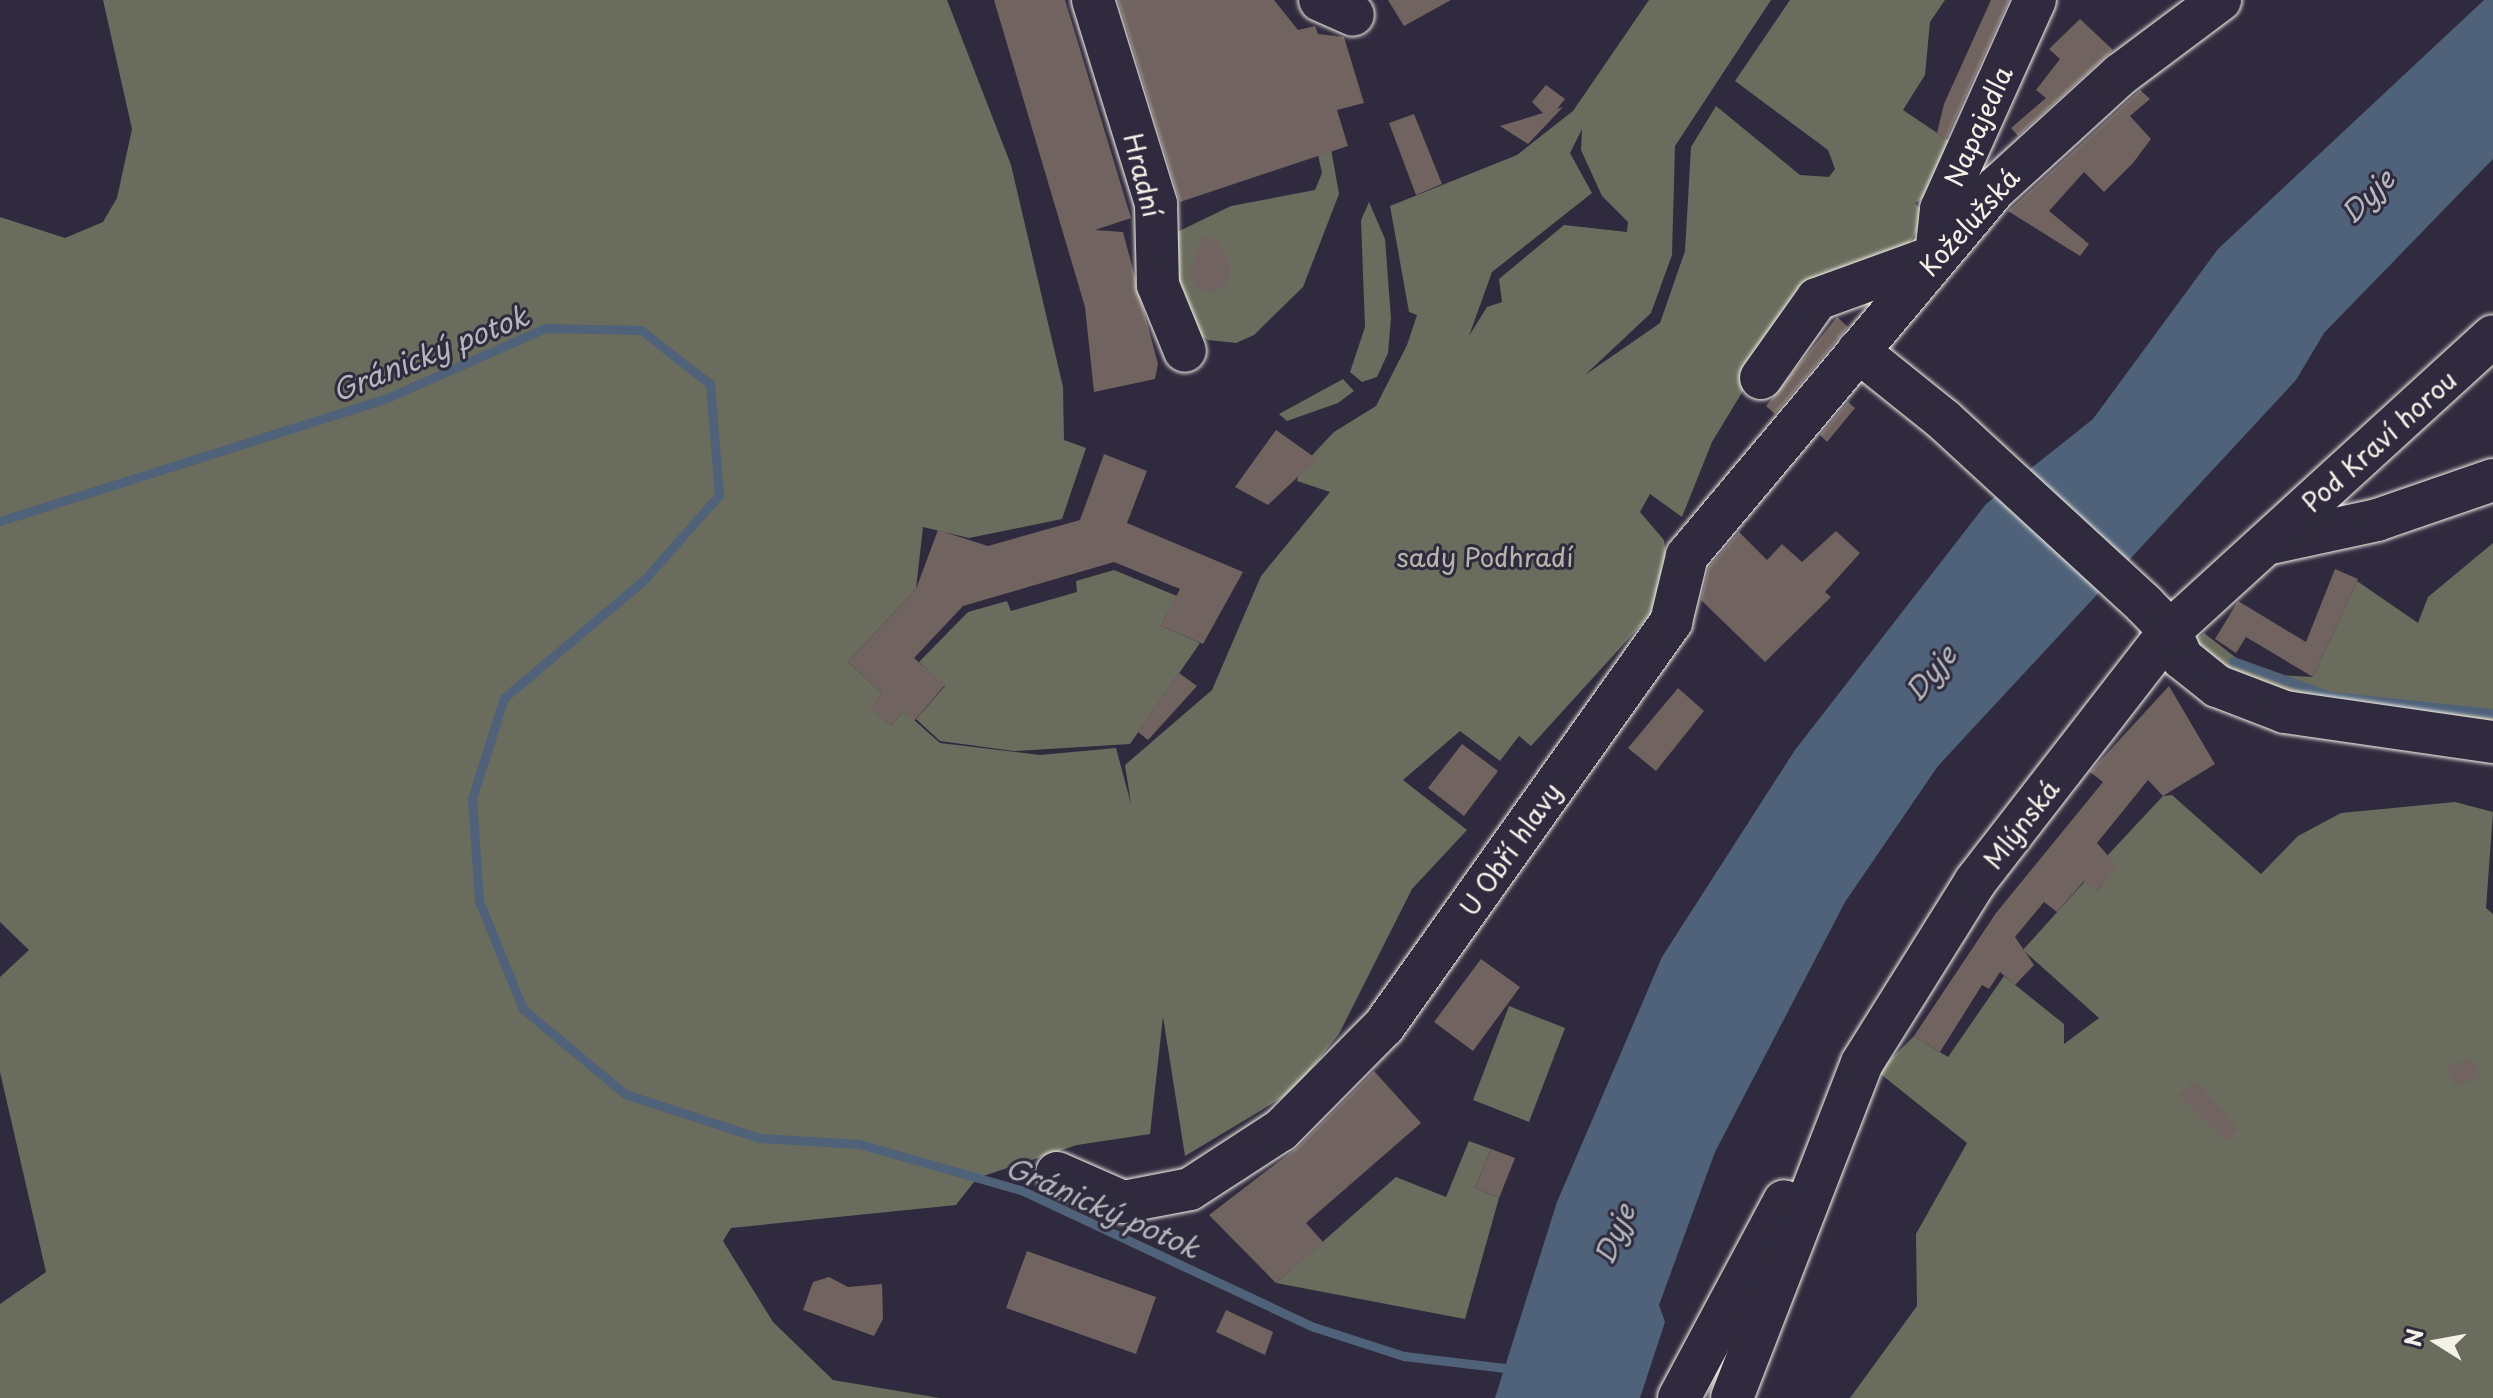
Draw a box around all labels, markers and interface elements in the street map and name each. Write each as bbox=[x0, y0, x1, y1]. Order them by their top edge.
street label: Napajedla bbox=[1938, 61, 2018, 191]
street label: Hradní bbox=[1118, 130, 1168, 220]
street label: Koželužská bbox=[1912, 162, 2026, 282]
water label: Dyje bbox=[2333, 162, 2401, 230]
water label: Gránický potok bbox=[325, 298, 535, 408]
street label: Pod Kraví horou bbox=[2295, 363, 2463, 519]
park label: sady Podhradí bbox=[1397, 541, 1573, 573]
water label: Dyje bbox=[1897, 638, 1963, 708]
street label: Mlýnská bbox=[1977, 773, 2065, 875]
street label: U Obří hlavy bbox=[1452, 776, 1568, 922]
water label: Gránický potok bbox=[999, 1149, 1207, 1265]
water label: Dyje bbox=[1586, 1199, 1642, 1269]
north arrow bbox=[2397, 1302, 2477, 1382]
text: N bbox=[2395, 1326, 2431, 1349]

